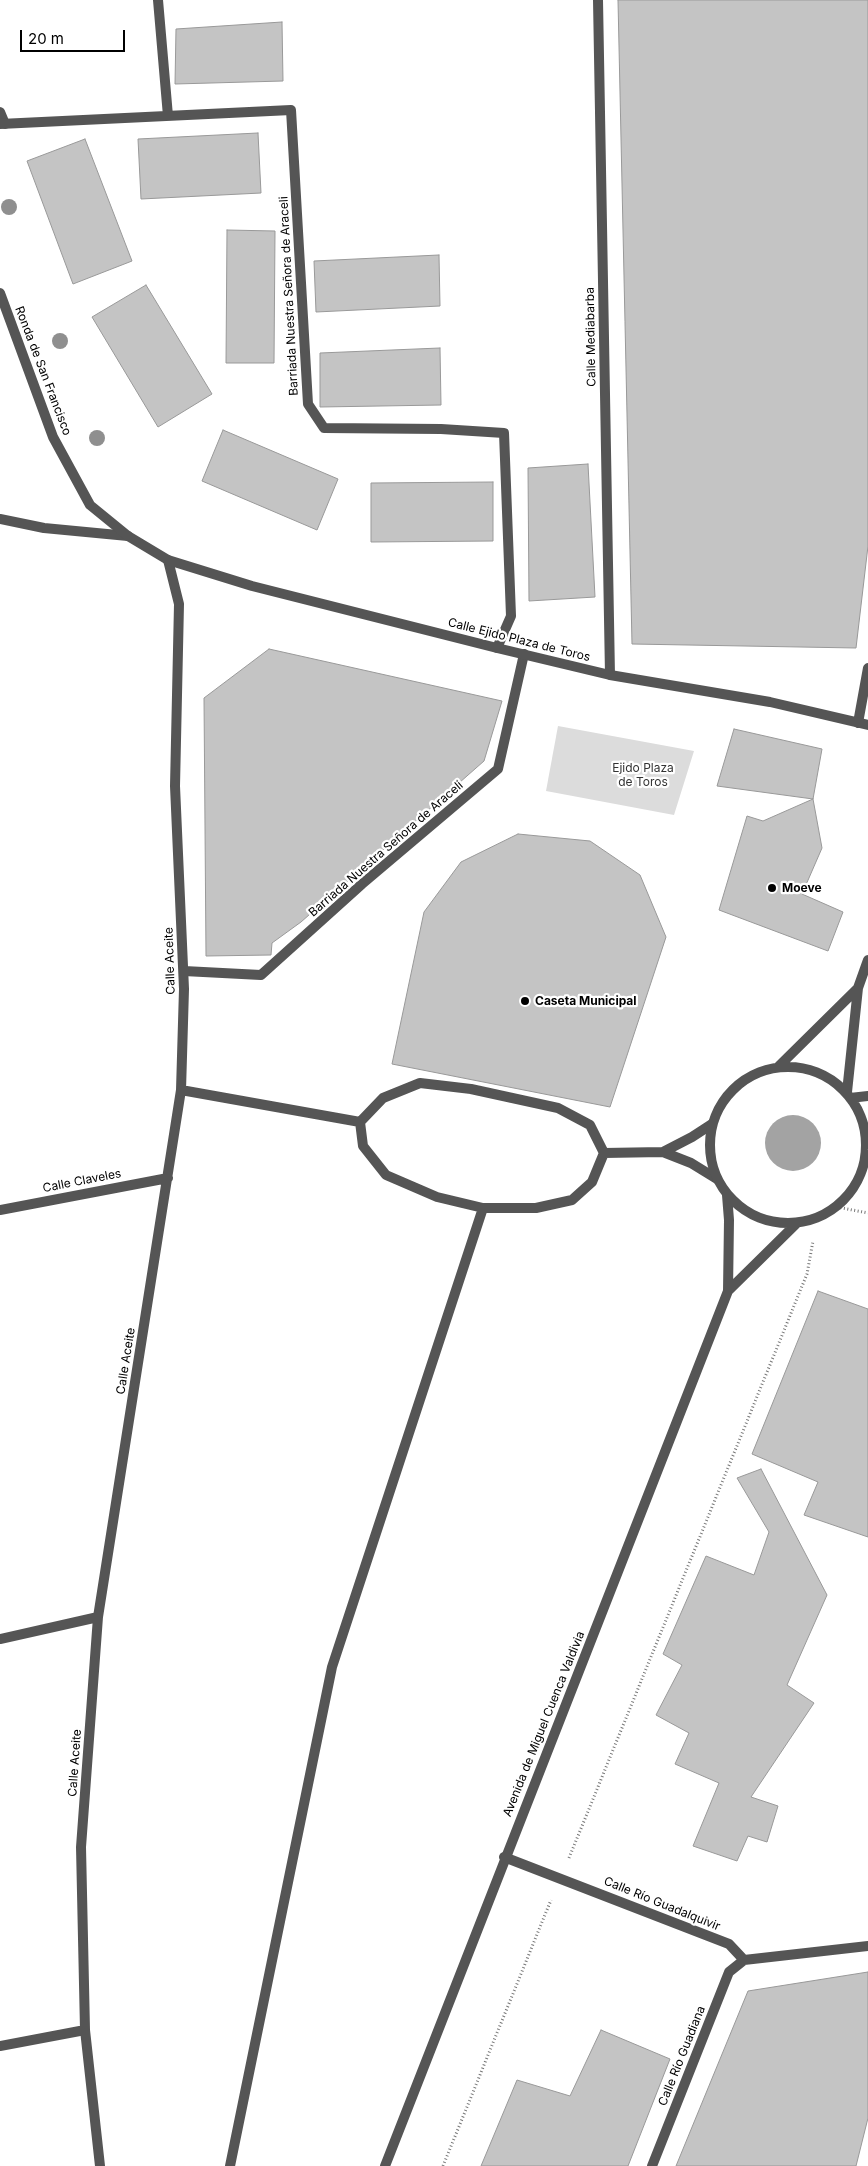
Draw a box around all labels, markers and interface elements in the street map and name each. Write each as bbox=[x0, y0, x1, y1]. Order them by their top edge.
scale bar bbox=[22, 20, 128, 52]
text: 20 m bbox=[28, 29, 64, 48]
street label: Barriada Nuestra Señora de Araceli bbox=[277, 196, 301, 396]
street label: Calle Mediabarba bbox=[583, 287, 599, 387]
street label: Ronda de San Francisco bbox=[12, 304, 74, 438]
street label: Calle Ejido Plaza de Toros bbox=[446, 615, 592, 665]
park label: Ejido Plaza de Toros bbox=[612, 761, 674, 789]
street label: Barriada Nuestra Señora de Araceli bbox=[306, 778, 466, 920]
place label: Moeve bbox=[782, 881, 822, 895]
marker: Moeve bbox=[766, 882, 778, 894]
street label: Calle Aceite bbox=[162, 927, 178, 995]
place label: Caseta Municipal bbox=[535, 994, 637, 1008]
marker: Caseta Municipal bbox=[519, 995, 531, 1007]
street label: Calle Claveles bbox=[42, 1166, 122, 1196]
street label: Calle Aceite bbox=[114, 1327, 138, 1395]
street label: Avenida de Miguel Cuenca Valdivia bbox=[500, 1629, 588, 1819]
street label: Calle Aceite bbox=[65, 1729, 85, 1797]
street label: Calle Río Guadalquivir bbox=[602, 1874, 722, 1934]
street label: Calle Río Guadiana bbox=[655, 2004, 709, 2108]

